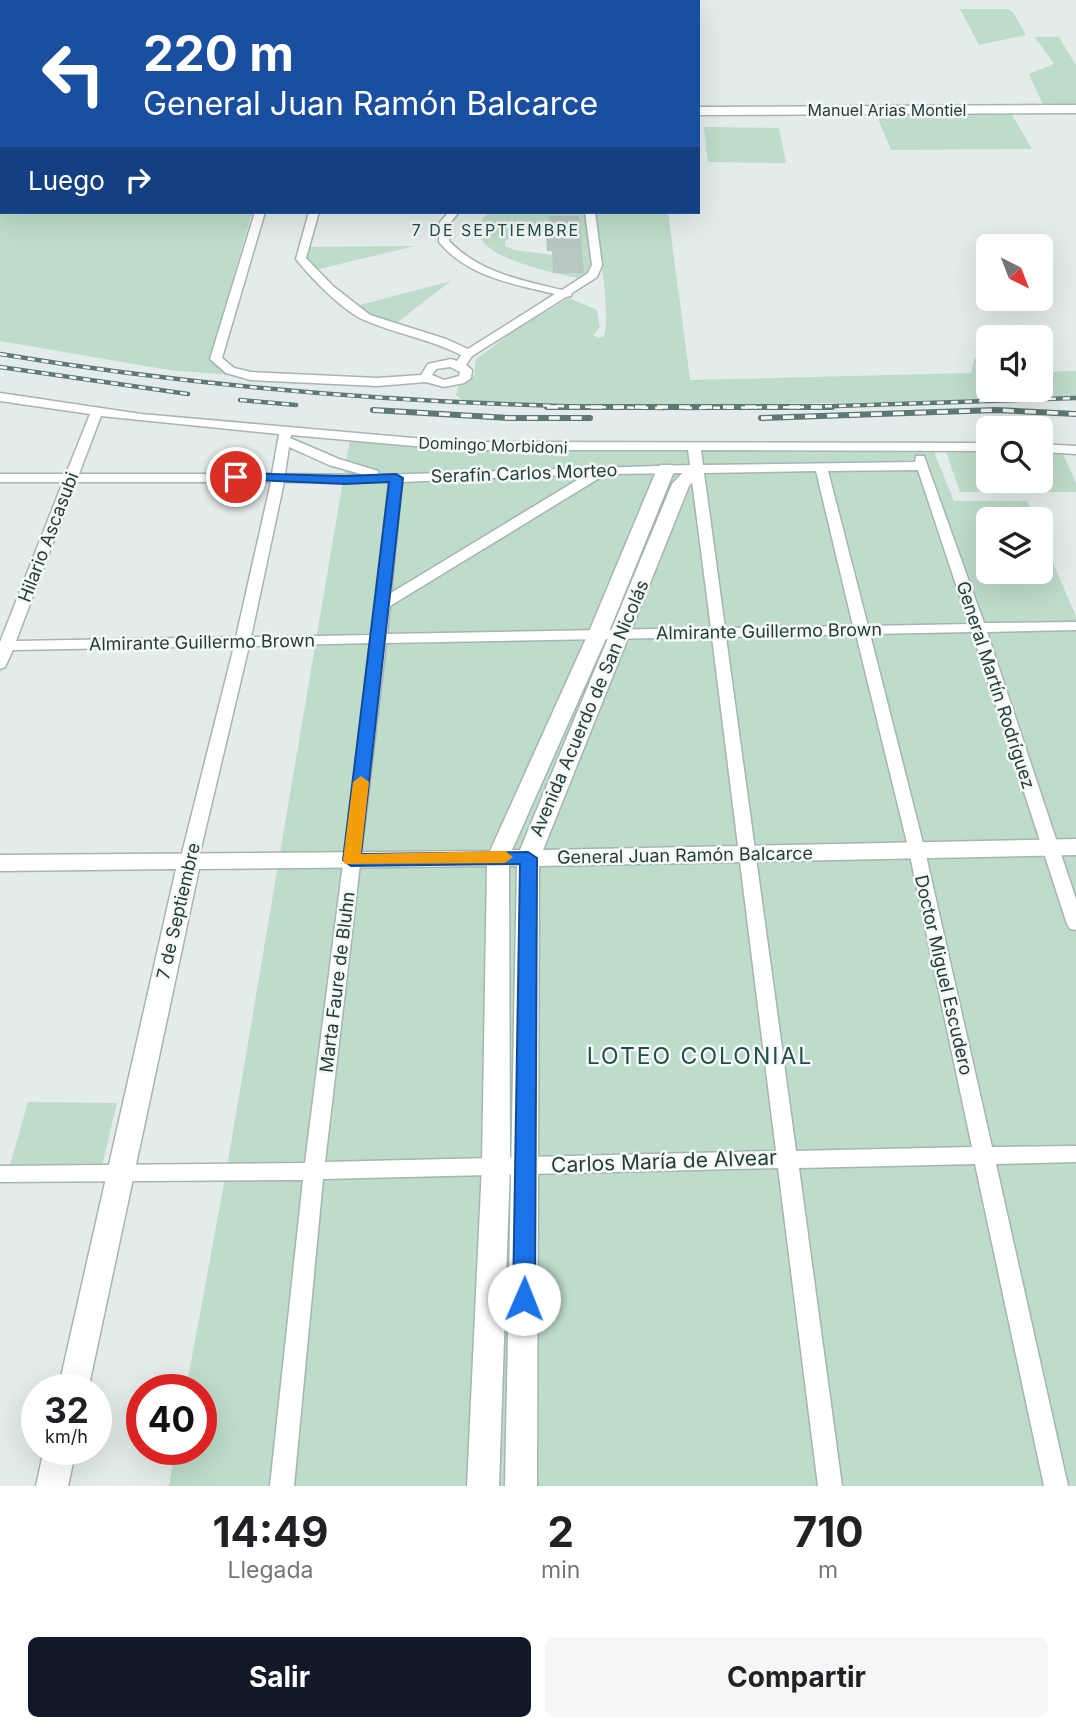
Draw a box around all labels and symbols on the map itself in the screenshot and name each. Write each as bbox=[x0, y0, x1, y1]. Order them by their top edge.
street label: Manuel Arias Montiel bbox=[808, 100, 966, 120]
district label: 7 DE SEPTIEMBRE bbox=[412, 220, 580, 240]
north arrow bbox=[976, 234, 1054, 312]
street label: Domingo Morbidoni bbox=[418, 432, 568, 458]
pin bbox=[206, 447, 266, 507]
street label: Serafín Carlos Morteo bbox=[430, 459, 618, 487]
street label: Hilario Ascasubi bbox=[14, 469, 82, 605]
street label: Avenida Acuerdo de San Nicolás bbox=[525, 577, 653, 839]
street label: General Martín Rodríguez bbox=[952, 578, 1040, 792]
street label: Almirante Guillermo Brown bbox=[656, 619, 882, 643]
street label: Almirante Guillermo Brown bbox=[89, 630, 315, 654]
street label: 7 de Septiembre bbox=[152, 841, 204, 981]
street label: General Juan Ramón Balcarce bbox=[557, 842, 813, 868]
street label: Doctor Miguel Escudero bbox=[911, 873, 977, 1077]
street label: Marta Faure de Bluhn bbox=[315, 890, 359, 1074]
district label: LOTEO COLONIAL bbox=[587, 1042, 813, 1070]
street label: Carlos María de Alvear bbox=[551, 1145, 777, 1177]
position arrow bbox=[487, 1262, 561, 1336]
speed limit sign: 40 bbox=[126, 1374, 217, 1465]

